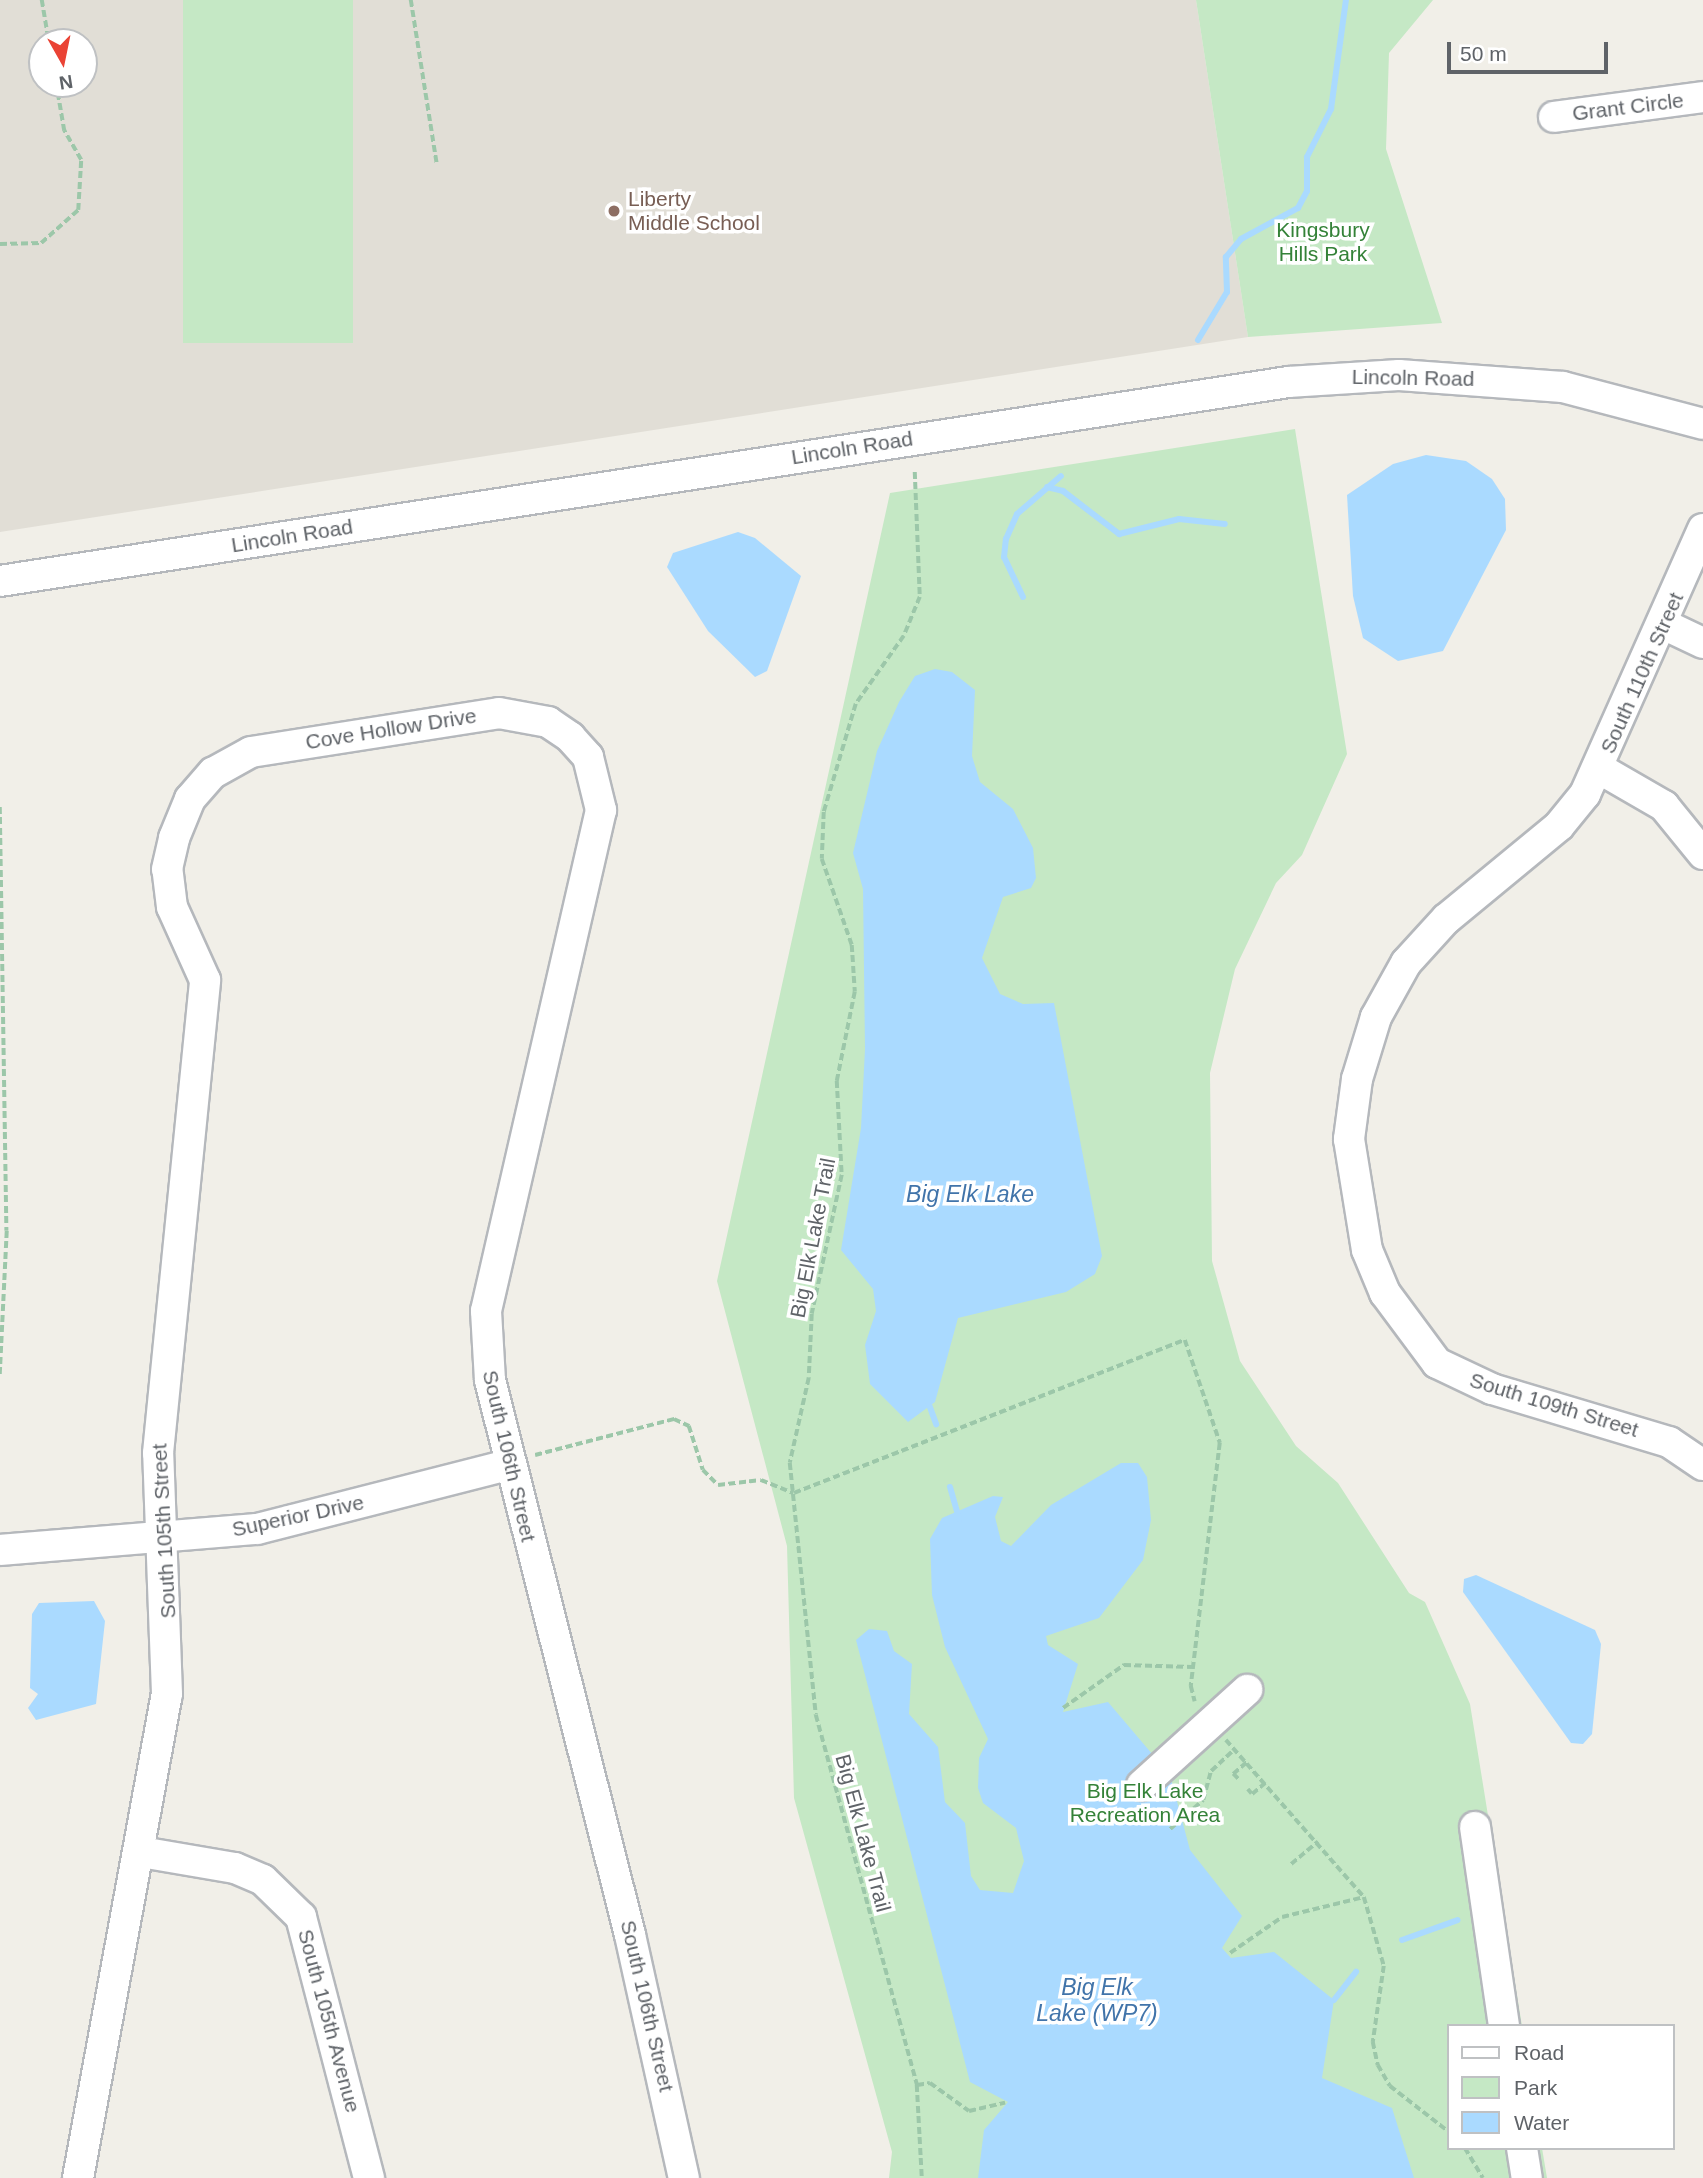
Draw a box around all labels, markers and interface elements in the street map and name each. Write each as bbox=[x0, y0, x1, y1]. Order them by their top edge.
north arrow bbox=[28, 28, 98, 98]
scale bar bbox=[1451, 28, 1612, 72]
text: 50 m bbox=[1460, 42, 1507, 65]
text: N bbox=[58, 71, 74, 94]
street label: Grant Circle bbox=[1571, 88, 1685, 126]
place label: Liberty Middle School bbox=[628, 186, 760, 236]
marker: Liberty Middle School bbox=[606, 203, 622, 219]
park label: Kingsbury Hills Park bbox=[1276, 217, 1370, 267]
street label: Lincoln Road bbox=[1351, 364, 1475, 392]
street label: Lincoln Road bbox=[789, 426, 915, 470]
street label: Lincoln Road bbox=[229, 514, 355, 558]
street label: South 110th Street bbox=[1595, 589, 1689, 757]
street label: Cove Hollow Drive bbox=[304, 703, 478, 755]
street label: Big Elk Lake Trail bbox=[785, 1156, 841, 1320]
water label: Big Elk Lake bbox=[906, 1180, 1034, 1208]
street label: South 109th Street bbox=[1467, 1367, 1641, 1443]
street label: South 106th Street bbox=[477, 1368, 541, 1544]
street label: South 105th Street bbox=[147, 1443, 181, 1619]
street label: Superior Drive bbox=[230, 1490, 366, 1542]
street label: Big Elk Lake Trail bbox=[830, 1751, 896, 1915]
park label: Big Elk Lake Recreation Area bbox=[1069, 1778, 1221, 1828]
street label: South 106th Street bbox=[615, 1918, 679, 2094]
street label: South 105th Avenue bbox=[292, 1926, 366, 2116]
water label: Big Elk Lake (WP7) bbox=[1036, 1973, 1158, 2027]
legend bbox=[1448, 2024, 1675, 2150]
text: Road bbox=[1514, 2041, 1564, 2064]
text: Park bbox=[1514, 2076, 1557, 2099]
text: Water bbox=[1514, 2111, 1569, 2134]

